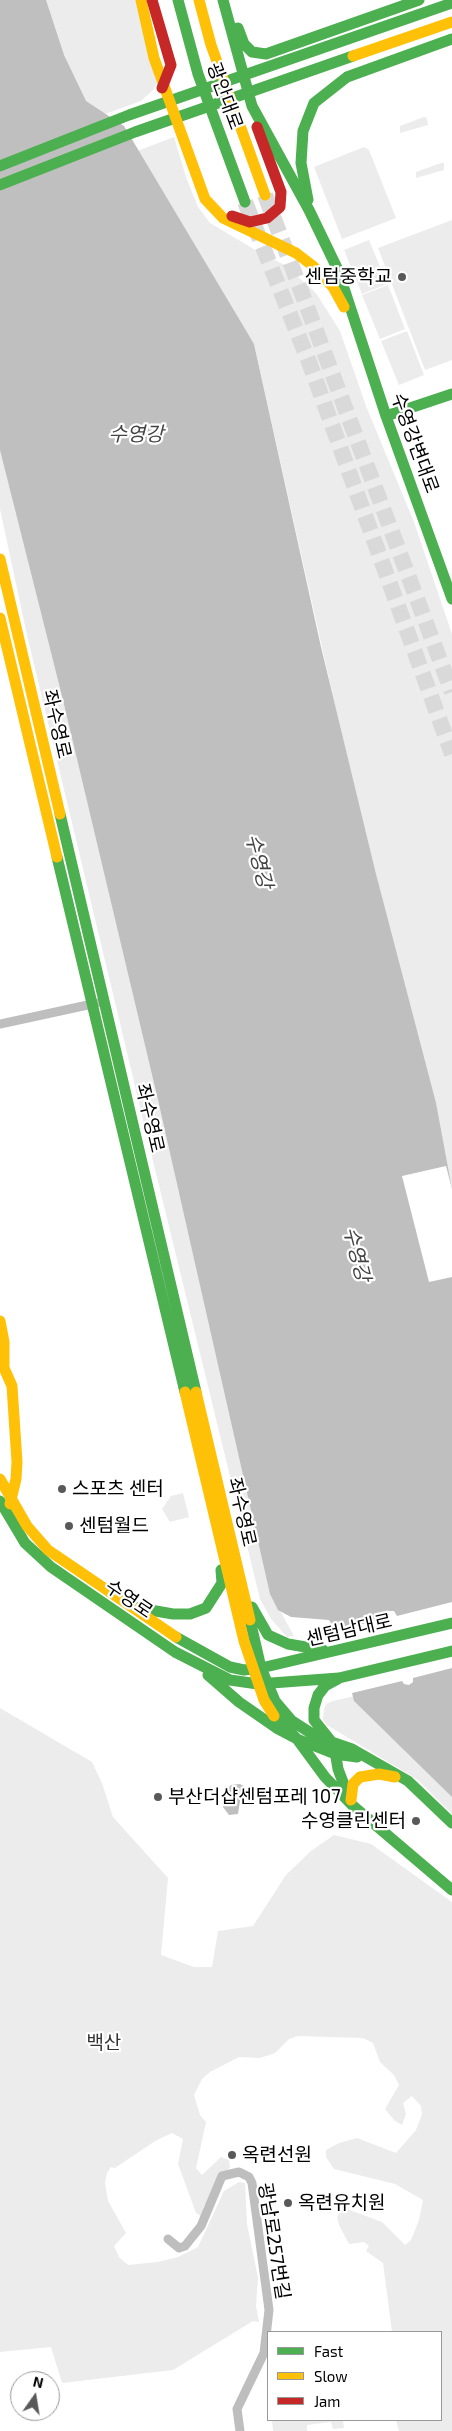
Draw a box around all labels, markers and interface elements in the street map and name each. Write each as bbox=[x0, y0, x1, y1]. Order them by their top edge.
street label: 광안대로 bbox=[202, 59, 248, 133]
place label: 센텀중학교 bbox=[305, 266, 392, 288]
marker: 센텀중학교 bbox=[396, 271, 408, 283]
street label: 수영강변대로 bbox=[386, 390, 444, 496]
water label: 수영강 bbox=[108, 422, 164, 446]
street label: 좌수영로 bbox=[38, 687, 76, 761]
water label: 수영강 bbox=[241, 831, 277, 891]
street label: 좌수영로 bbox=[131, 1081, 169, 1155]
water label: 수영강 bbox=[339, 1224, 375, 1284]
street label: 좌수영로 bbox=[223, 1475, 261, 1549]
place label: 스포츠 센터 bbox=[72, 1478, 164, 1500]
marker: 스포츠 센터 bbox=[56, 1483, 68, 1495]
place label: 센텀월드 bbox=[79, 1515, 149, 1537]
marker: 센텀월드 bbox=[63, 1520, 75, 1532]
street label: 수영로 bbox=[101, 1575, 157, 1623]
street label: 센텀남대로 bbox=[304, 1609, 394, 1651]
place label: 부산더샵센텀포레 107 bbox=[168, 1786, 341, 1808]
marker: 부산더샵센텀포레 107 bbox=[152, 1791, 164, 1803]
place label: 수영클린센터 bbox=[301, 1810, 406, 1832]
marker: 수영클린센터 bbox=[410, 1815, 422, 1827]
park label: 백산 bbox=[87, 2032, 121, 2054]
place label: 옥련선원 bbox=[242, 2144, 312, 2166]
marker: 옥련선원 bbox=[226, 2149, 238, 2161]
street label: 광남로257번길 bbox=[254, 2181, 294, 2301]
place label: 옥련유치원 bbox=[298, 2192, 385, 2214]
marker: 옥련유치원 bbox=[282, 2197, 294, 2209]
legend bbox=[267, 2331, 442, 2421]
text: Fast bbox=[314, 2342, 343, 2360]
text: Slow bbox=[314, 2367, 348, 2385]
north arrow bbox=[10, 2371, 60, 2421]
text: N bbox=[31, 2372, 45, 2391]
text: Jam bbox=[314, 2392, 340, 2410]

